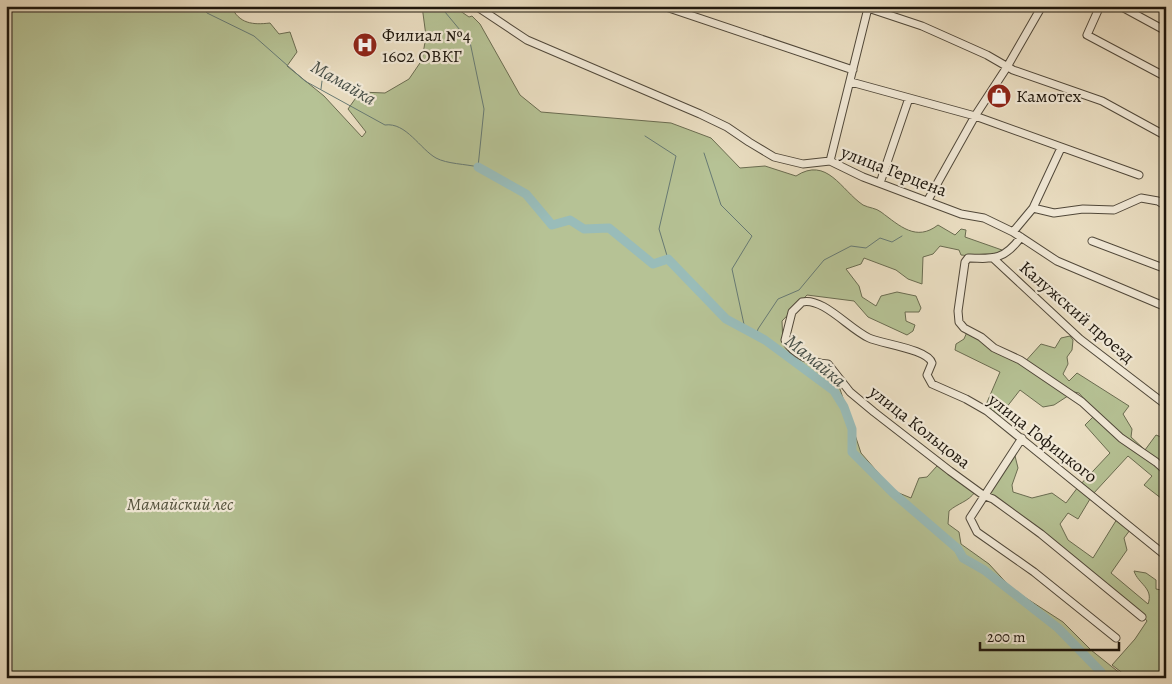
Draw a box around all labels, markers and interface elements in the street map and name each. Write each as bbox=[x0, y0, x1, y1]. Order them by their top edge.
place label: Филиал №4 1602 ОВКГ bbox=[382, 23, 471, 68]
hospital icon: Филиал №4 1602 ОВКГ bbox=[352, 32, 378, 58]
water label: Мамайка bbox=[306, 54, 381, 112]
shop icon: Камотех bbox=[986, 83, 1012, 109]
place label: Камотех bbox=[1016, 84, 1082, 108]
street label: улица Герцена bbox=[837, 139, 951, 202]
street label: Калужский проезд bbox=[1014, 255, 1140, 369]
water label: Мамайка bbox=[779, 328, 852, 394]
street label: улица Кольцова bbox=[864, 379, 976, 475]
street label: улица Гофицкого bbox=[983, 387, 1103, 488]
park label: Мамайский лес bbox=[127, 492, 234, 516]
scale bar bbox=[980, 619, 1118, 651]
text: 200 m bbox=[987, 627, 1026, 647]

